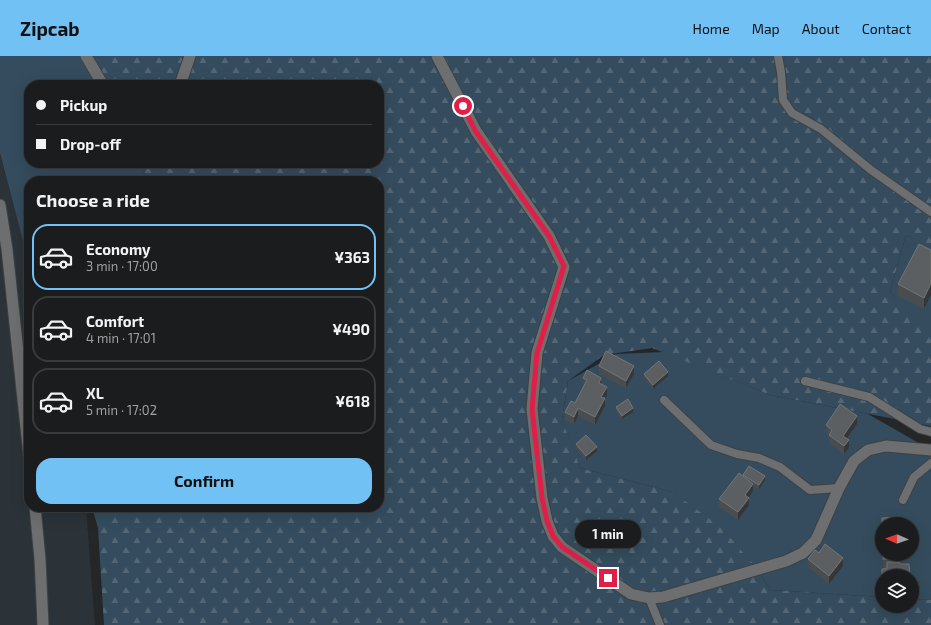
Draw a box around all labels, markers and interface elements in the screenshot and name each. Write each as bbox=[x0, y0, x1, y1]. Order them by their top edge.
text: Zipcab bbox=[20, 17, 80, 40]
text: Home bbox=[693, 20, 730, 37]
text: Map bbox=[752, 20, 780, 37]
text: About bbox=[802, 20, 840, 37]
text: Contact bbox=[862, 20, 911, 37]
text: Pickup bbox=[60, 96, 107, 114]
route start bbox=[454, 97, 472, 115]
text: Drop-off bbox=[60, 135, 121, 153]
text: Choose a ride bbox=[36, 189, 150, 211]
icon: car bbox=[38, 239, 74, 275]
text: Economy bbox=[86, 240, 151, 258]
text: ¥363 bbox=[334, 248, 370, 266]
text: 3 min · 17:00 bbox=[86, 258, 158, 274]
icon: car bbox=[38, 311, 74, 347]
text: Comfort bbox=[86, 312, 144, 330]
text: ¥490 bbox=[332, 320, 370, 338]
text: 4 min · 17:01 bbox=[86, 330, 156, 346]
icon: car bbox=[38, 383, 74, 419]
text: XL bbox=[86, 384, 104, 402]
text: ¥618 bbox=[335, 392, 370, 410]
text: 5 min · 17:02 bbox=[86, 402, 157, 418]
button: Confirm bbox=[36, 458, 372, 504]
north arrow bbox=[875, 517, 919, 561]
map controls bbox=[875, 517, 919, 613]
callout: 1 min bbox=[575, 520, 641, 548]
text: 1 min bbox=[592, 526, 624, 542]
route end bbox=[599, 569, 617, 587]
button: layers bbox=[875, 569, 919, 613]

